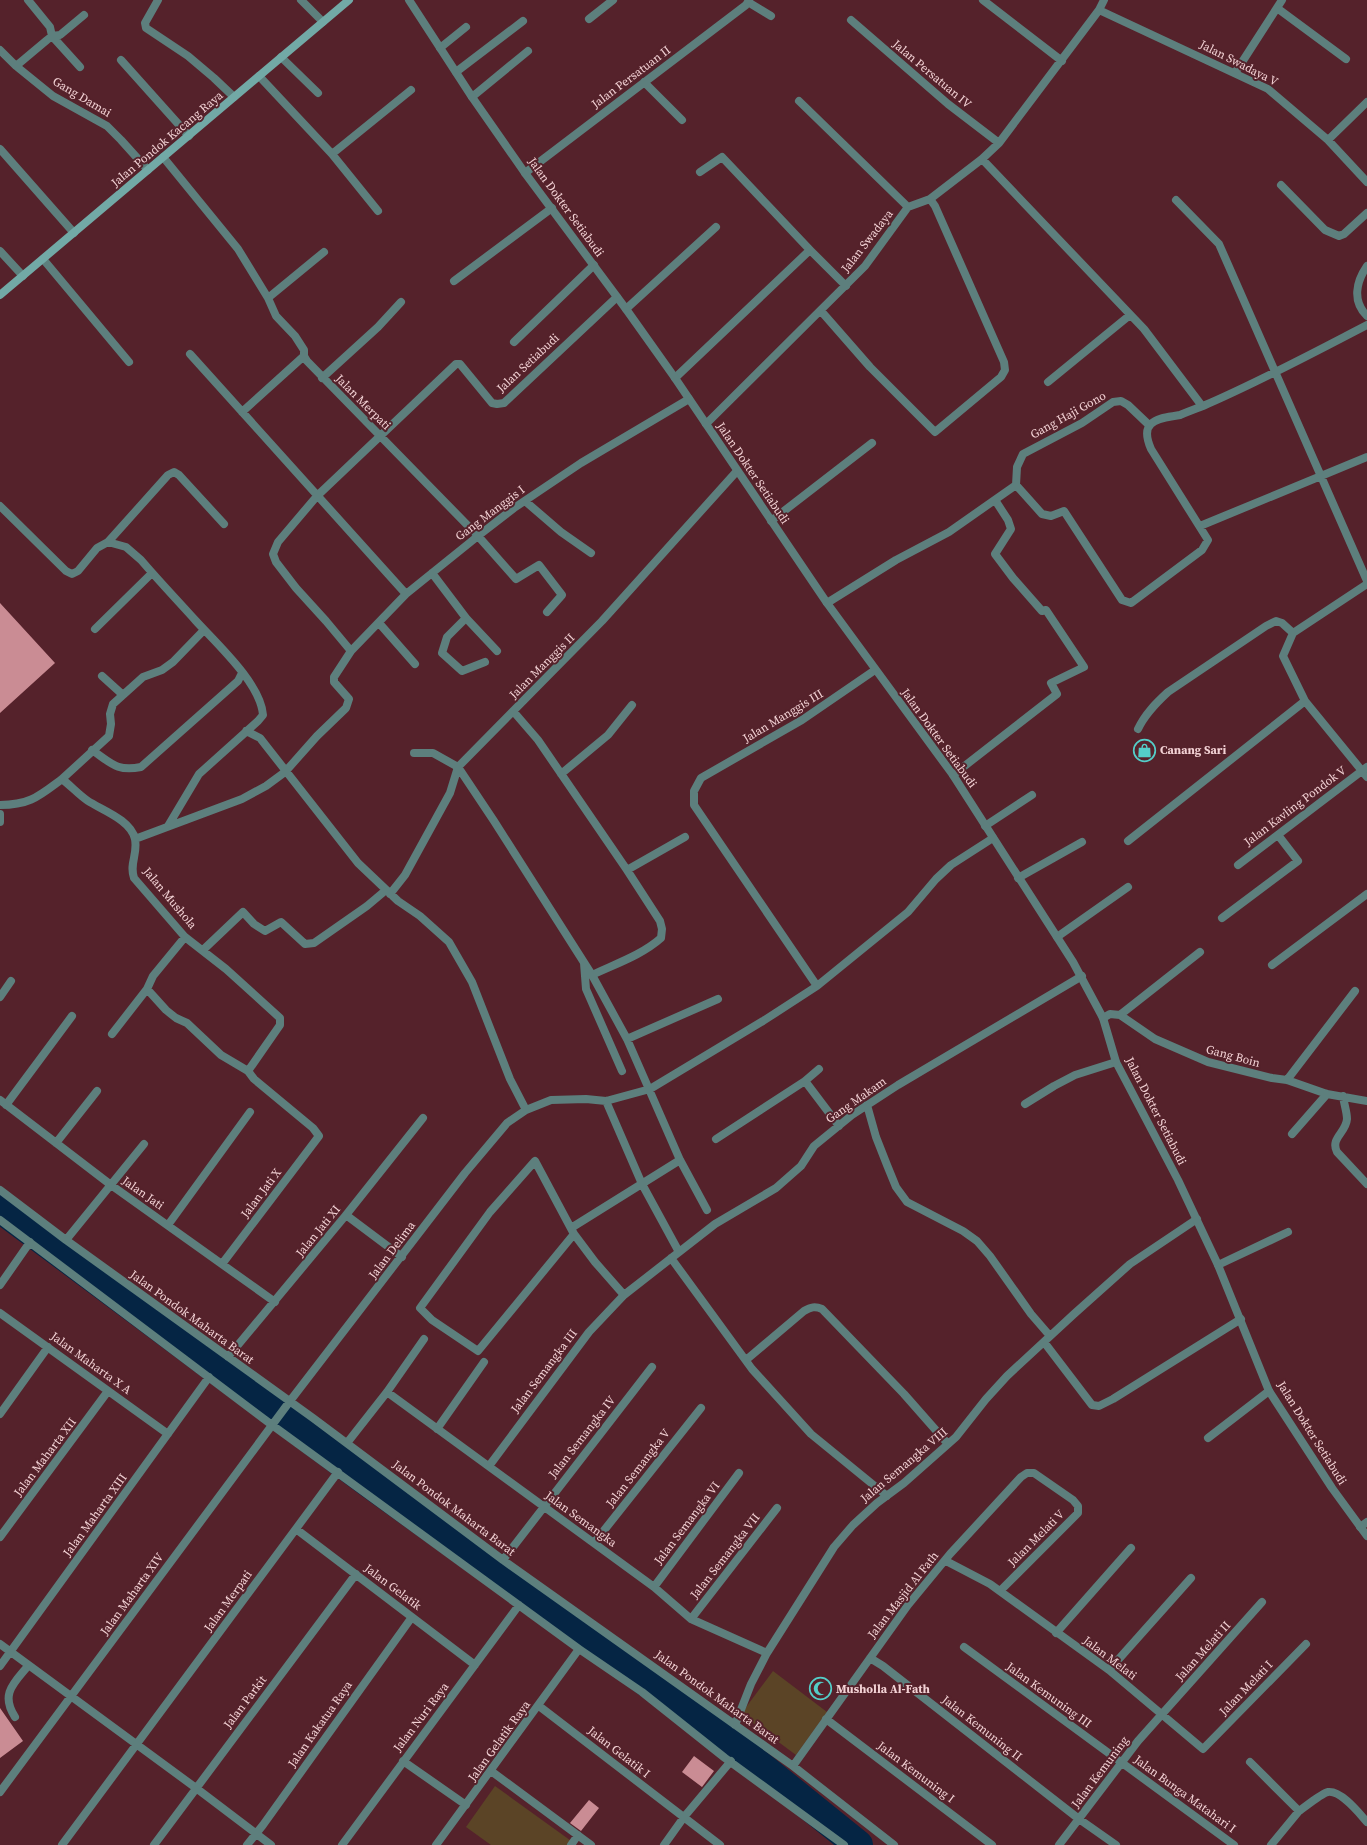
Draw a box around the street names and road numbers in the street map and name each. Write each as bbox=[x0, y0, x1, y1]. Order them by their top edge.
street label: Jalan Persatuan IV bbox=[888, 36, 975, 112]
street label: Jalan Swadaya V bbox=[1196, 36, 1281, 90]
street label: Jalan Persatuan II bbox=[587, 42, 674, 113]
street label: Gang Damai bbox=[50, 73, 115, 121]
street label: Jalan Pondok Kacang Raya bbox=[107, 87, 227, 191]
street label: Jalan Dokter Setiabudi bbox=[524, 153, 608, 260]
street label: Jalan Swadaya bbox=[837, 206, 897, 276]
street label: Jalan Setiabudi bbox=[493, 330, 563, 397]
street label: Jalan Merpati bbox=[331, 370, 394, 433]
street label: Gang Haji Gono bbox=[1027, 387, 1109, 442]
street label: Jalan Dokter Setiabudi bbox=[712, 418, 793, 527]
street label: Gang Manggis I bbox=[452, 482, 528, 544]
street label: Jalan Manggis II bbox=[505, 630, 578, 703]
street label: Jalan Dokter Setiabudi bbox=[897, 684, 981, 791]
street label: Jalan Manggis III bbox=[739, 686, 826, 747]
street label: Jalan Kavling Pondok V bbox=[1240, 762, 1349, 850]
street label: Jalan Mushola bbox=[139, 863, 201, 933]
street label: Gang Boin bbox=[1204, 1041, 1262, 1071]
street label: Jalan Dokter Setiabudi bbox=[1121, 1053, 1190, 1168]
street label: Gang Makam bbox=[822, 1073, 890, 1127]
street label: Jalan Jati X bbox=[236, 1165, 285, 1222]
street label: Jalan Jati bbox=[118, 1172, 167, 1213]
street label: Jalan Jati XI bbox=[291, 1202, 344, 1261]
street label: Jalan Delima bbox=[364, 1217, 420, 1283]
street label: Jalan Pondok Maharta Barat bbox=[126, 1266, 257, 1368]
street label: Jalan Semangka III bbox=[507, 1326, 581, 1417]
street label: Jalan Maharta X A bbox=[46, 1328, 135, 1398]
street label: Jalan Dokter Setiabudi bbox=[1273, 1377, 1351, 1488]
street label: Jalan Semangka IV bbox=[544, 1393, 619, 1482]
street label: Jalan Maharta XII bbox=[10, 1414, 80, 1500]
street label: Jalan Semangka VIII bbox=[856, 1424, 951, 1507]
street label: Jalan Semangka V bbox=[602, 1425, 674, 1511]
street label: Jalan Pondok Maharta Barat bbox=[389, 1456, 519, 1560]
street label: Jalan Maharta XIII bbox=[59, 1470, 131, 1561]
street label: Jalan Semangka VI bbox=[650, 1478, 723, 1569]
street label: Jalan Semangka bbox=[541, 1487, 621, 1551]
street label: Jalan Melati V bbox=[1003, 1506, 1068, 1571]
street label: Jalan Semangka VII bbox=[686, 1510, 763, 1603]
street label: Jalan Masjid Al Fath bbox=[863, 1548, 942, 1643]
street label: Jalan Maharta XIV bbox=[96, 1550, 167, 1639]
street label: Jalan Gelatik bbox=[360, 1560, 425, 1614]
street label: Jalan Merpati bbox=[200, 1567, 256, 1636]
street label: Jalan Melati II bbox=[1171, 1618, 1234, 1685]
street label: Jalan Melati bbox=[1079, 1632, 1141, 1684]
street label: Jalan Pondok Maharta Barat bbox=[651, 1646, 782, 1748]
street label: Jalan Melati I bbox=[1215, 1657, 1276, 1720]
street label: Jalan Kemuning III bbox=[1002, 1658, 1095, 1731]
street label: Jalan Parkit bbox=[219, 1672, 270, 1732]
street label: Jalan Kakatua Raya bbox=[284, 1677, 356, 1771]
street label: Jalan Nuri Raya bbox=[389, 1678, 453, 1756]
street label: Jalan Kemuning II bbox=[938, 1691, 1025, 1764]
street label: Jalan Gelatik Raya bbox=[464, 1697, 534, 1785]
street label: Jalan Gelatik I bbox=[584, 1722, 653, 1781]
street label: Jalan Kemuning bbox=[1067, 1733, 1132, 1812]
street label: Jalan Kemuning I bbox=[873, 1737, 958, 1806]
street label: Jalan Bunga Matahari I bbox=[1130, 1751, 1239, 1836]

